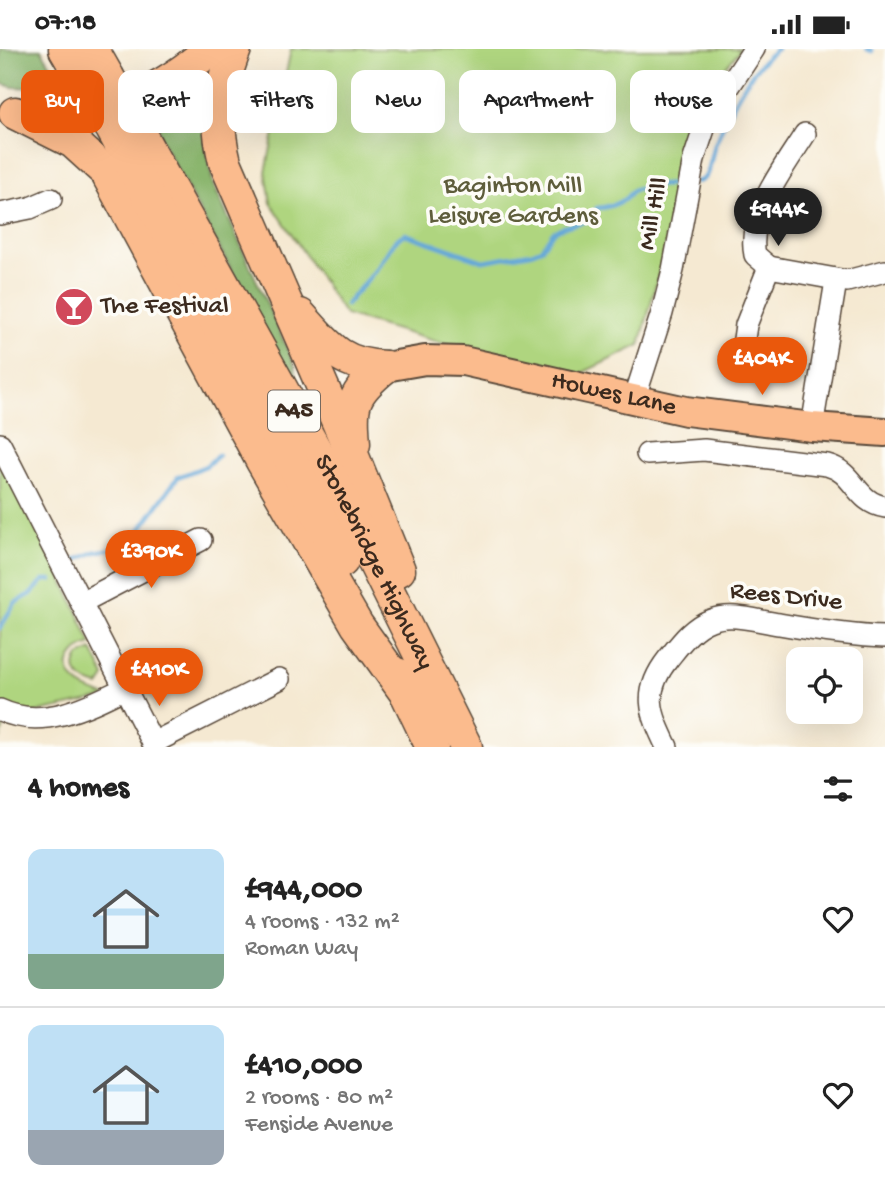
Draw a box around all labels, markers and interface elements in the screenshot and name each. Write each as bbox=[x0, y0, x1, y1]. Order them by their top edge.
text: 07:18 bbox=[35, 9, 96, 40]
chip: Buy bbox=[21, 70, 104, 133]
chip: Rent bbox=[118, 70, 213, 133]
chip: Filters bbox=[227, 70, 337, 133]
chip: New bbox=[351, 70, 445, 133]
chip: Apartment bbox=[459, 70, 616, 133]
chip: House bbox=[630, 70, 736, 133]
park label: Baginton Mill Leisure Gardens bbox=[428, 172, 599, 233]
street label: Mill Hill bbox=[633, 175, 677, 253]
pin: £944K bbox=[729, 189, 827, 248]
text: £944K bbox=[750, 197, 806, 224]
bar icon: The Festival bbox=[53, 286, 95, 328]
place label: The Festival bbox=[99, 292, 229, 323]
pin: £404K bbox=[713, 337, 811, 397]
text: £404K bbox=[733, 346, 791, 373]
street label: Howes Lane bbox=[548, 366, 680, 424]
road number: A45 bbox=[268, 391, 320, 431]
street label: Stonebridge Highway bbox=[306, 449, 441, 675]
pin: £390K bbox=[102, 531, 200, 590]
text: £390K bbox=[121, 539, 181, 566]
street label: Rees Drive bbox=[728, 577, 844, 619]
map controls bbox=[786, 647, 863, 724]
button: locate bbox=[786, 647, 863, 724]
pin: £410K bbox=[110, 649, 208, 708]
text: £410K bbox=[131, 657, 187, 684]
icon: filters bbox=[819, 770, 857, 808]
text: 4 homes bbox=[28, 772, 129, 807]
text: £944,000 bbox=[245, 874, 362, 909]
icon: home bbox=[84, 877, 168, 961]
icon: heart bbox=[819, 900, 857, 938]
text: 4 rooms · 132 m² bbox=[245, 909, 400, 936]
text: Roman Way bbox=[245, 936, 358, 963]
text: £410,000 bbox=[245, 1050, 362, 1085]
icon: home bbox=[84, 1053, 168, 1137]
icon: heart bbox=[819, 1076, 857, 1114]
text: 2 rooms · 80 m² bbox=[245, 1085, 393, 1112]
text: Fenside Avenue bbox=[245, 1112, 393, 1139]

